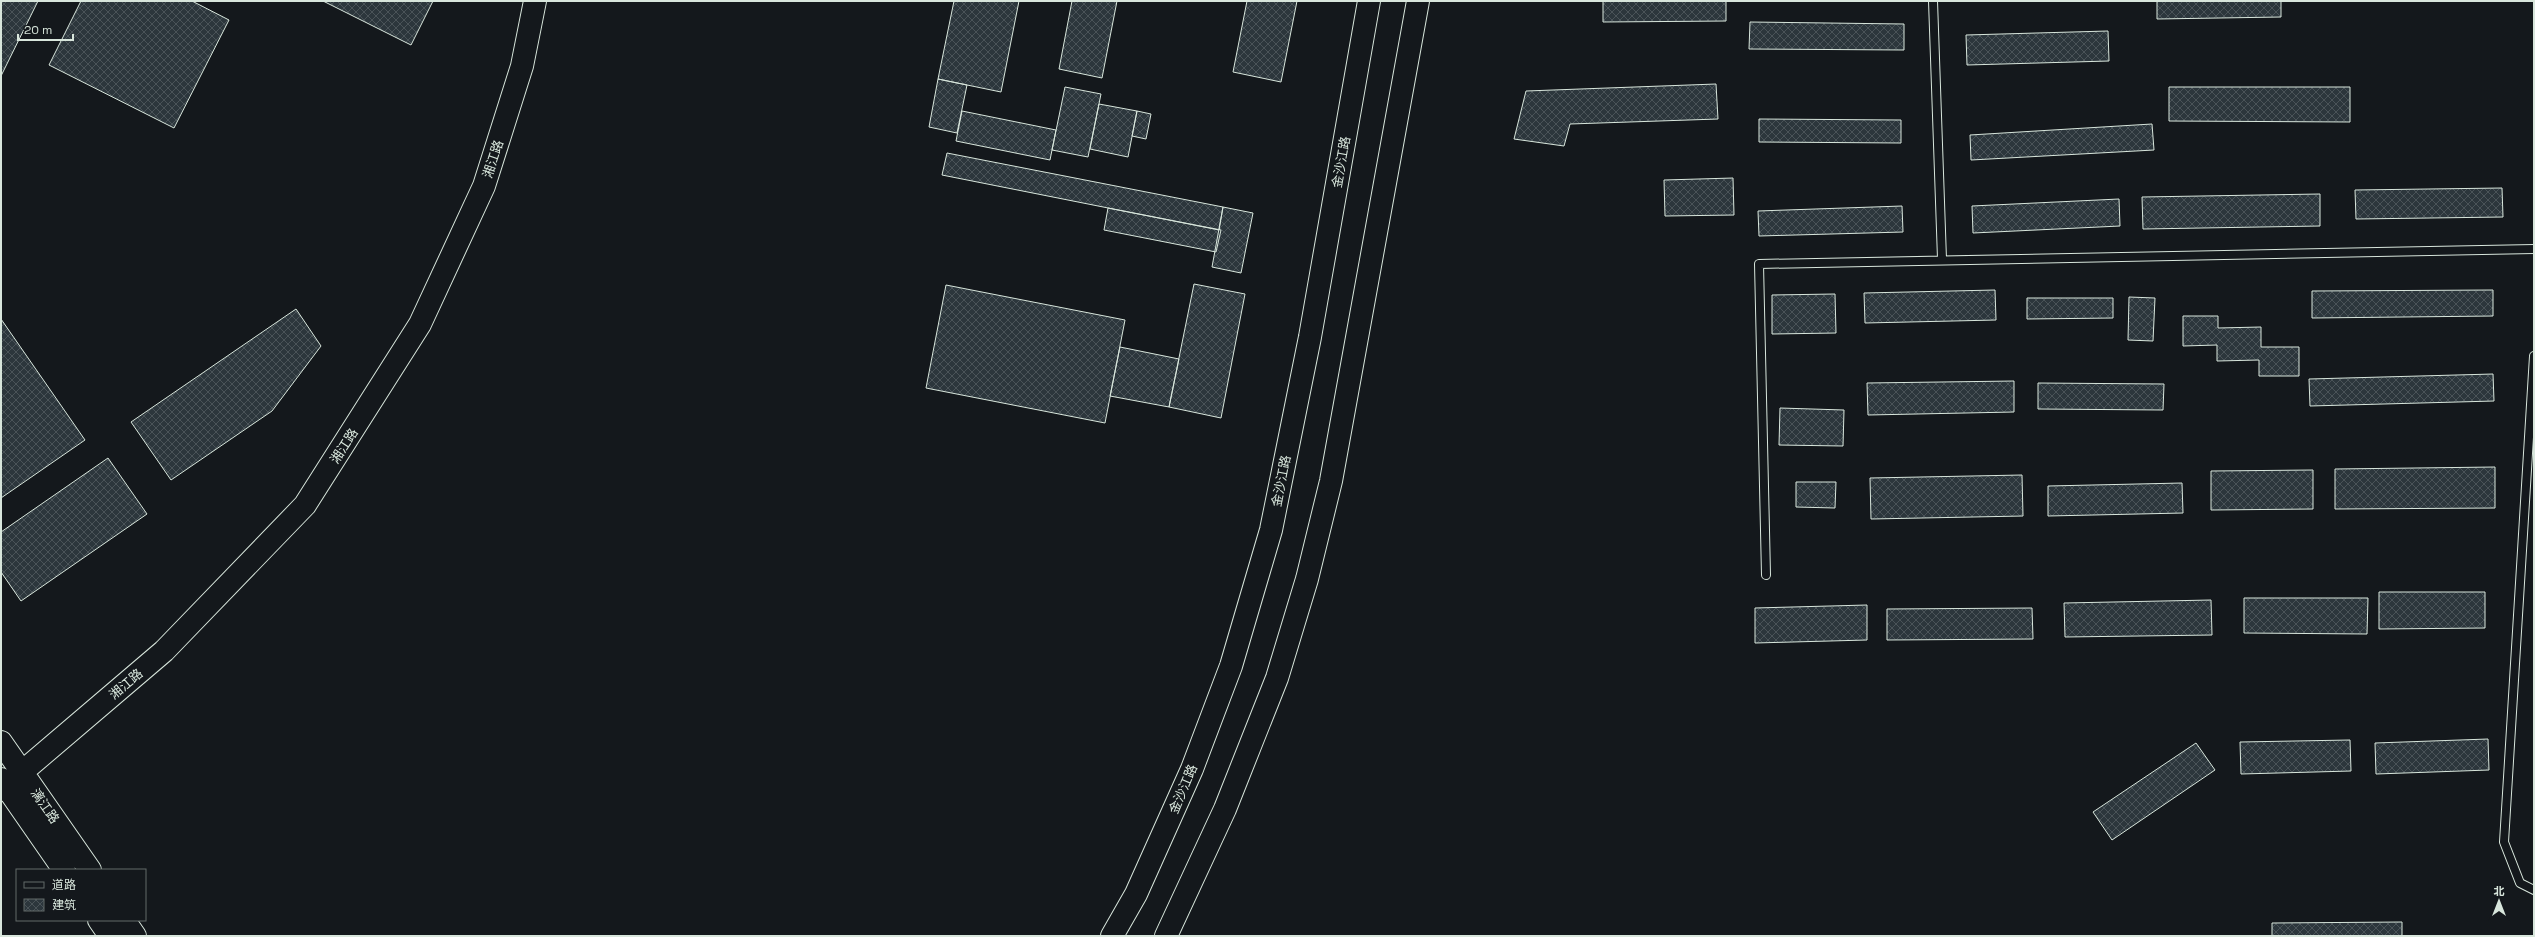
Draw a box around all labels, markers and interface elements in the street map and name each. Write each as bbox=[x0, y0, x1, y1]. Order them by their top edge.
scale bar bbox=[18, 16, 73, 42]
text: 20 m bbox=[24, 22, 52, 38]
street label: 金沙江路 bbox=[1328, 135, 1354, 189]
street label: 湘江路 bbox=[479, 138, 507, 180]
street label: 湘江路 bbox=[326, 425, 362, 467]
street label: 金沙江路 bbox=[1268, 454, 1294, 508]
street label: 湘江路 bbox=[106, 665, 146, 703]
street label: 金沙江路 bbox=[1165, 762, 1201, 816]
street label: 漓江路 bbox=[27, 785, 63, 827]
legend bbox=[16, 869, 146, 921]
text: 道路 bbox=[52, 877, 76, 893]
north arrow bbox=[2479, 881, 2519, 921]
text: 北 bbox=[2494, 884, 2505, 898]
text: 建筑 bbox=[52, 897, 76, 913]

